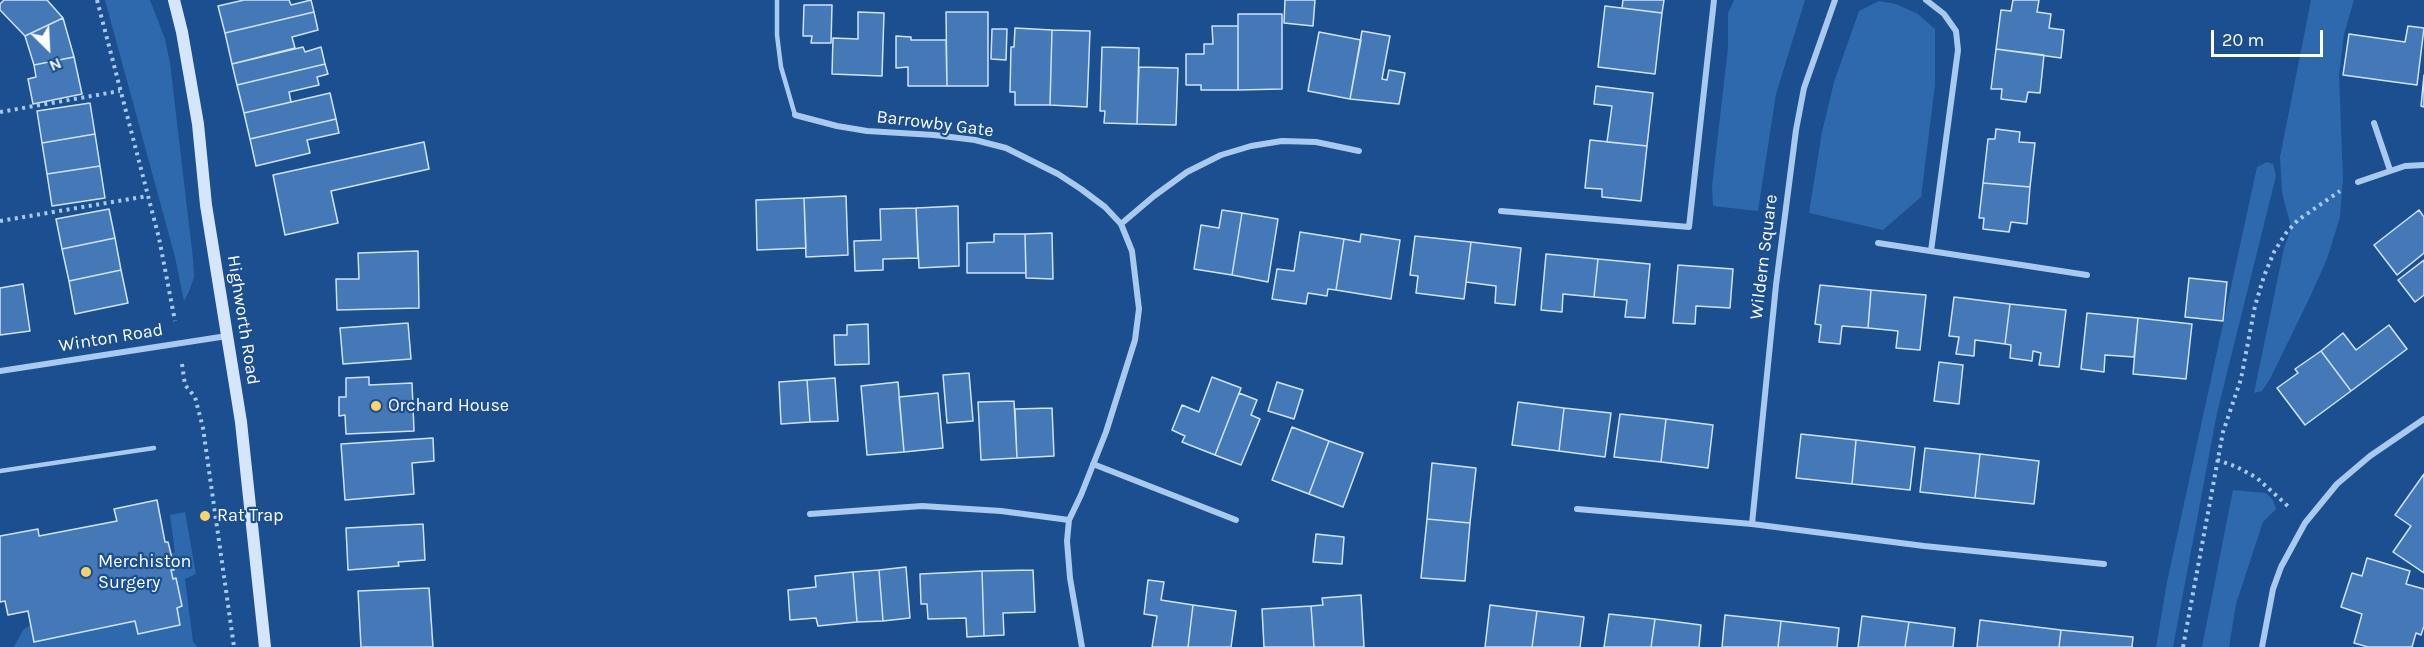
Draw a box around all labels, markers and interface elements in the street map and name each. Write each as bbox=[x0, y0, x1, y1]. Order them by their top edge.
north arrow bbox=[18, 18, 78, 78]
scale bar bbox=[2214, 18, 2326, 56]
text: 20 m bbox=[2222, 29, 2264, 51]
text: N bbox=[46, 54, 65, 76]
street label: Barrowby Gate bbox=[875, 106, 995, 142]
street label: Wildern Square bbox=[1746, 193, 1782, 321]
street label: Highworth Road bbox=[222, 254, 264, 386]
street label: Winton Road bbox=[57, 319, 165, 357]
place label: Orchard House bbox=[388, 395, 509, 417]
marker: Orchard House bbox=[369, 399, 383, 413]
place label: Rat Trap bbox=[217, 505, 284, 527]
marker: Rat Trap bbox=[198, 509, 212, 523]
place label: Merchiston Surgery bbox=[98, 551, 191, 594]
marker: Merchiston Surgery bbox=[79, 565, 93, 579]

